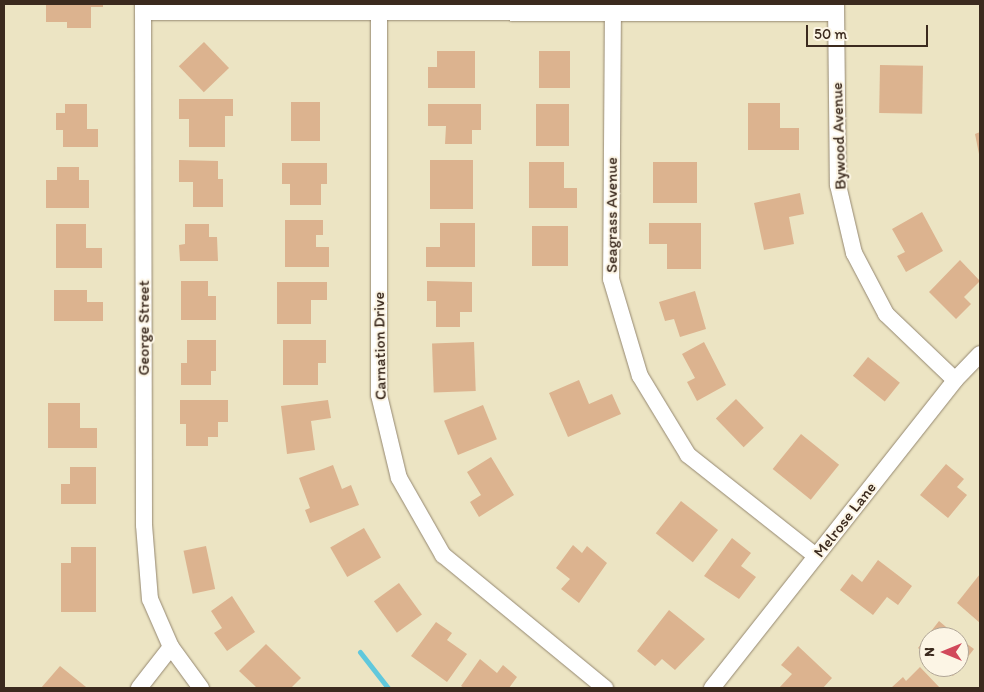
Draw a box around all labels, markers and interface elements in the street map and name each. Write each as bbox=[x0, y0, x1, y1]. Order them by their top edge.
scale bar bbox=[809, 15, 932, 47]
text: 50 m bbox=[814, 25, 847, 43]
street label: Bywood Avenue bbox=[828, 82, 850, 190]
street label: Seagrass Avenue bbox=[602, 158, 622, 272]
street label: George Street bbox=[134, 281, 154, 375]
street label: Carnation Drive bbox=[369, 292, 391, 400]
street label: Melrose Lane bbox=[810, 478, 880, 562]
north arrow bbox=[919, 627, 969, 677]
text: N bbox=[921, 647, 938, 657]

